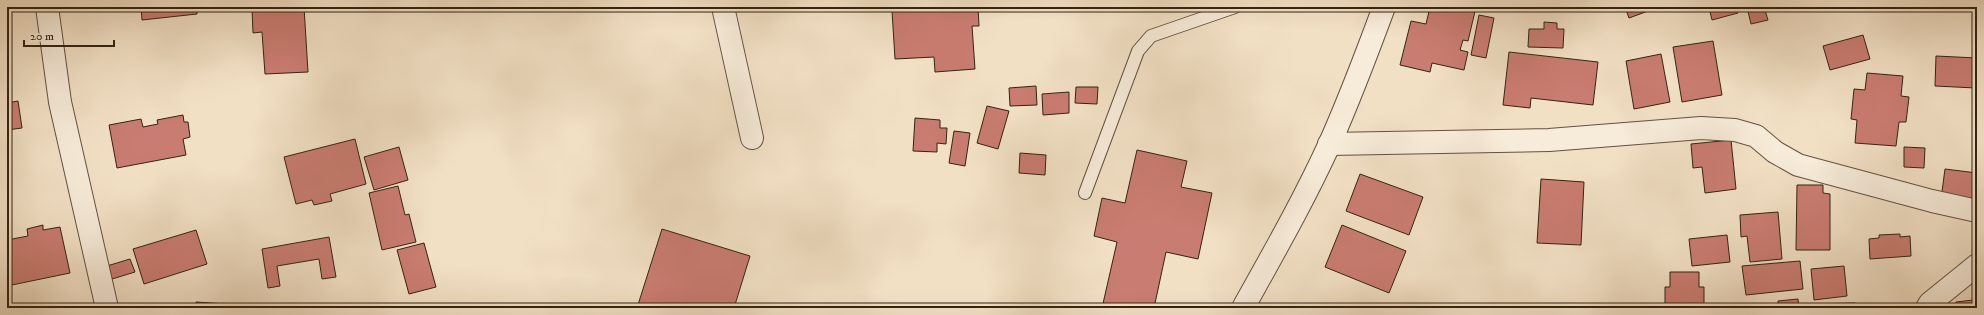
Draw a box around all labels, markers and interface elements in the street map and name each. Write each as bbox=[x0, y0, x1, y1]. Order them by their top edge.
scale bar bbox=[24, 22, 114, 48]
text: 20 m bbox=[30, 29, 54, 44]

